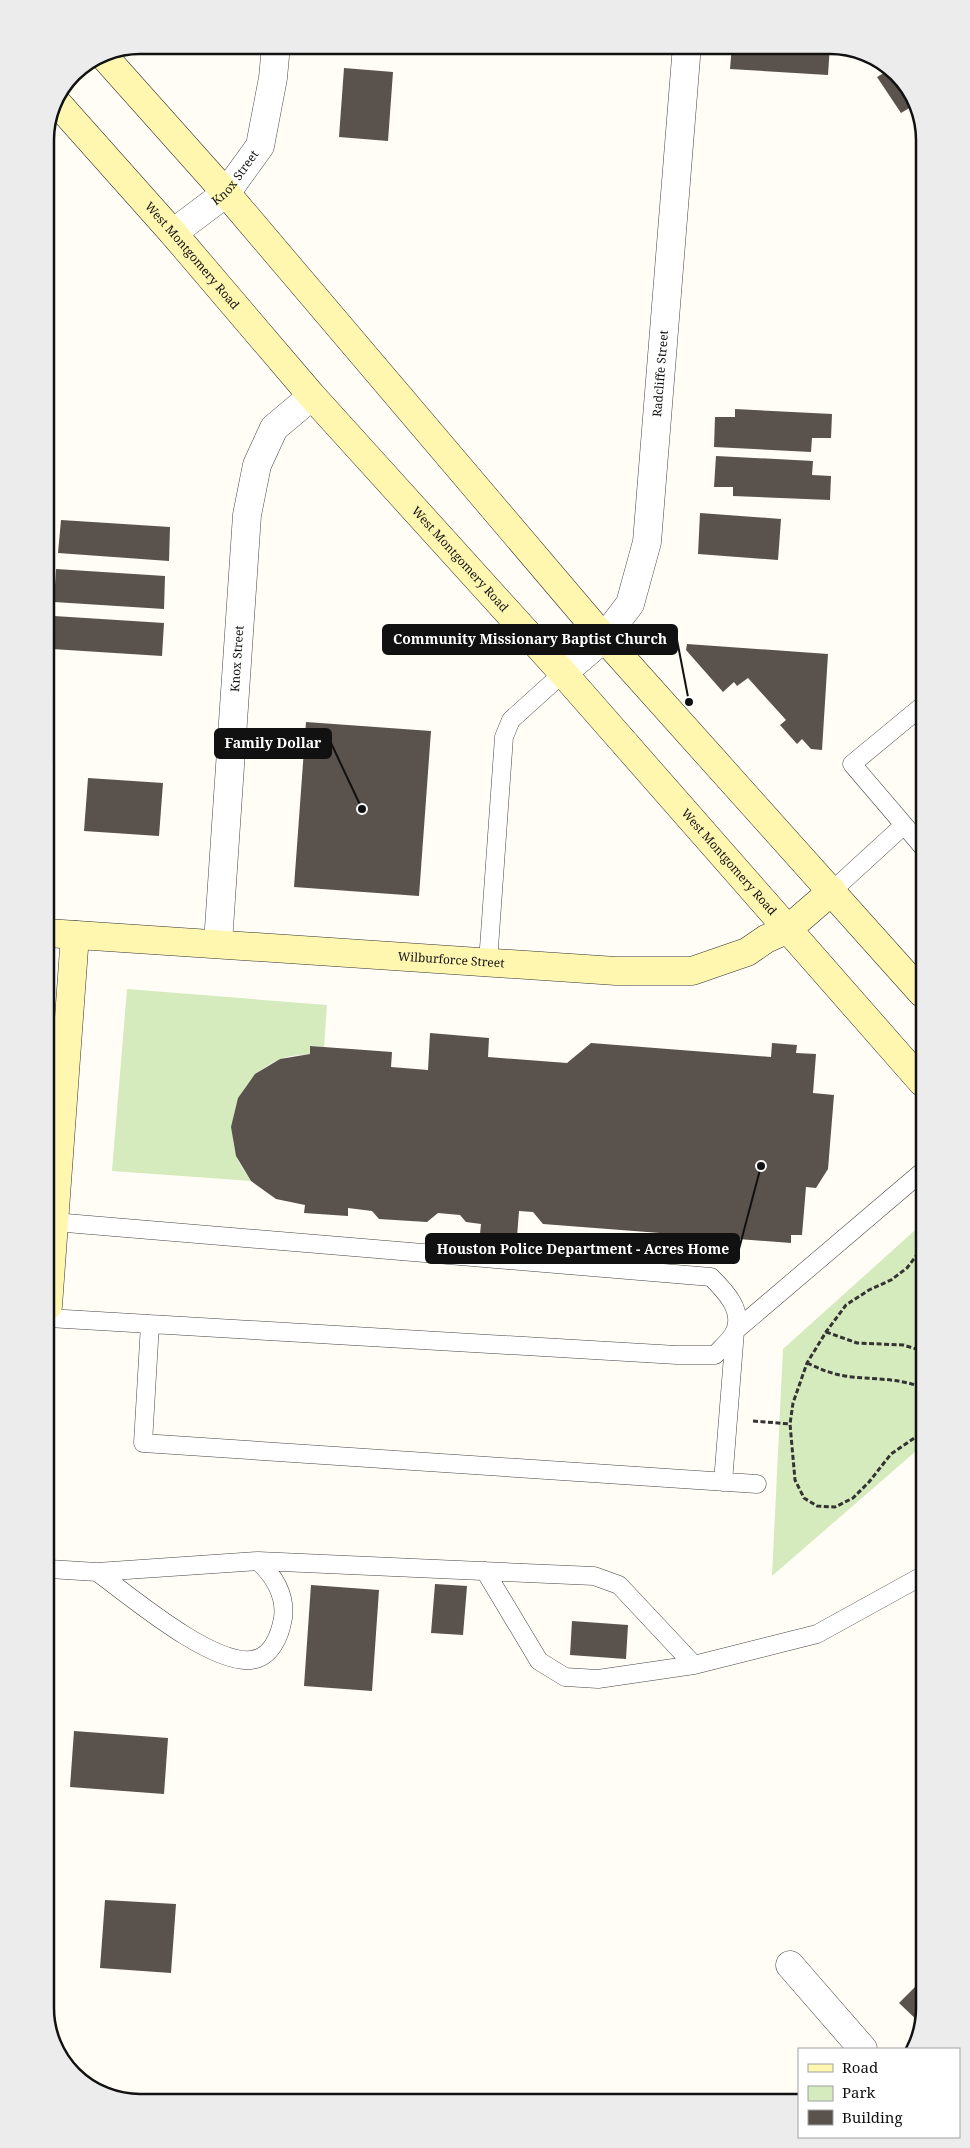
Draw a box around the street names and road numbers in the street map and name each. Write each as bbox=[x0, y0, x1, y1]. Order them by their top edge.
street label: Knox Street bbox=[208, 146, 262, 209]
street label: West Montgomery Road bbox=[141, 198, 244, 313]
street label: Radcliffe Street bbox=[648, 329, 672, 418]
street label: West Montgomery Road bbox=[408, 503, 513, 616]
street label: Knox Street bbox=[226, 625, 248, 692]
street label: West Montgomery Road bbox=[678, 805, 781, 919]
street label: Wilburforce Street bbox=[397, 947, 505, 972]

